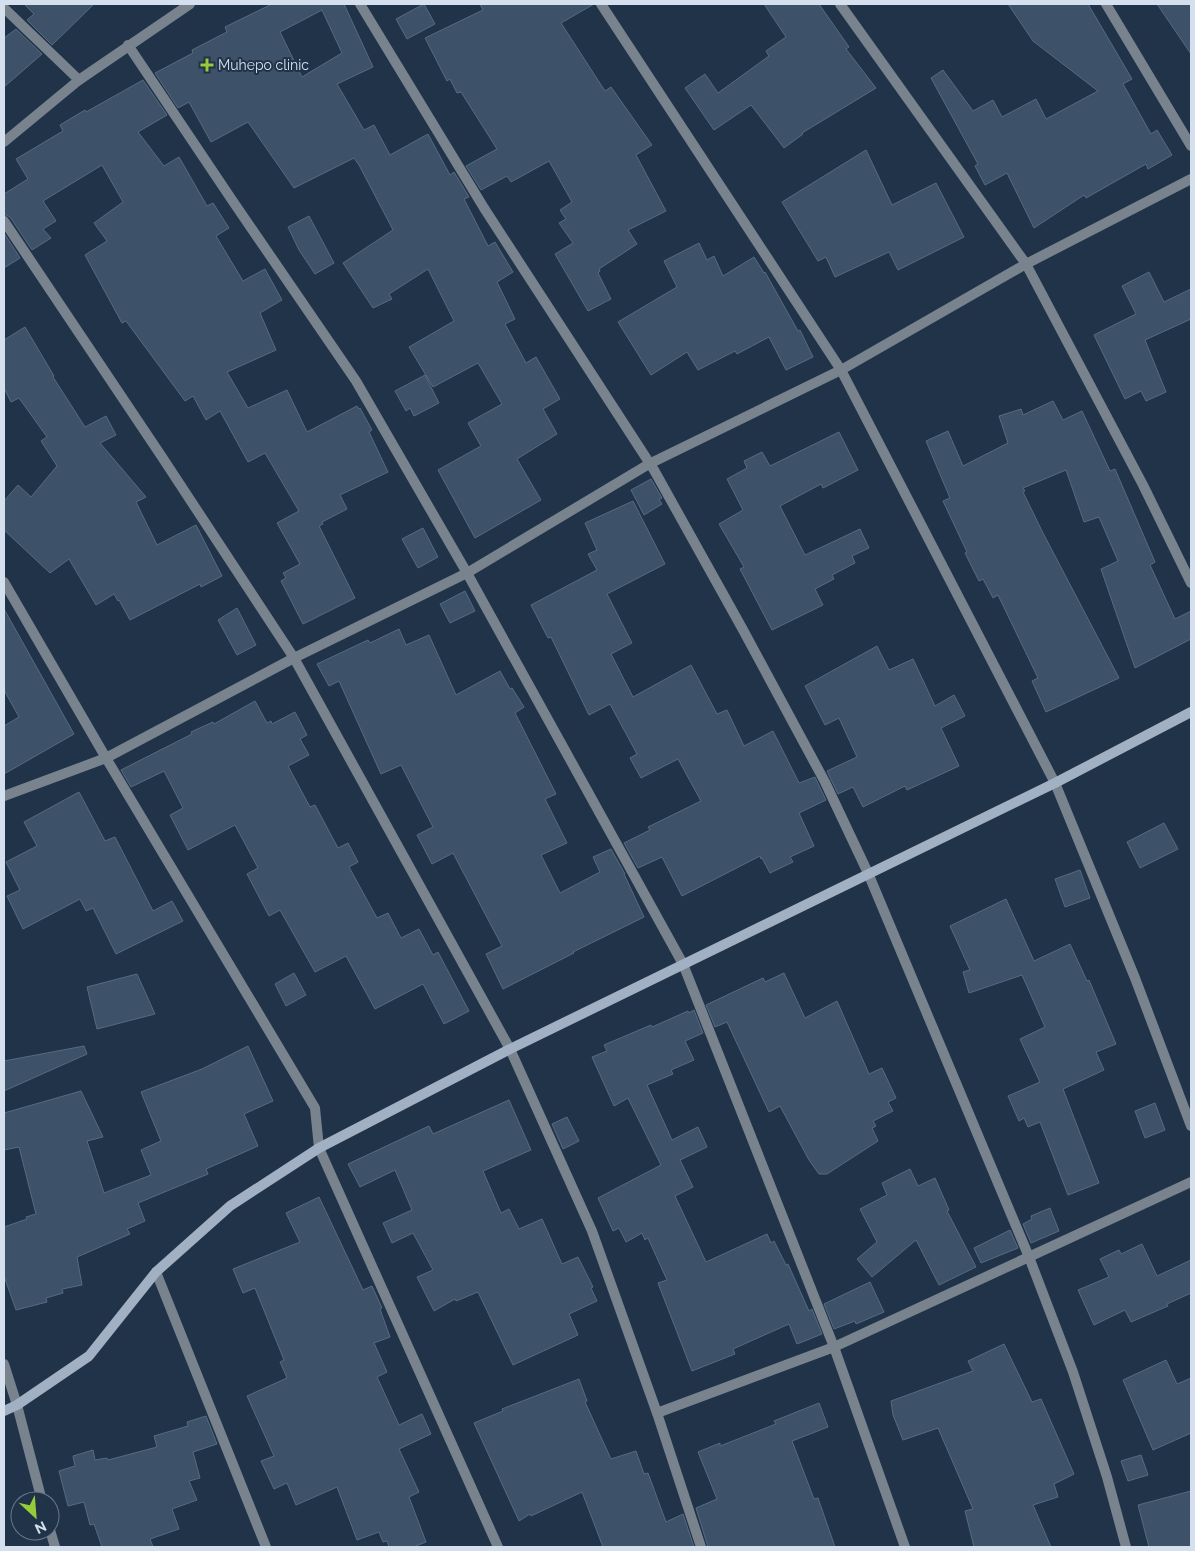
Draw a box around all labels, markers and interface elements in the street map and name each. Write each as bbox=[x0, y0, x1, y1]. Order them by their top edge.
place label: Muhepo clinic bbox=[218, 57, 309, 73]
marker: Muhepo clinic bbox=[200, 58, 214, 72]
north arrow bbox=[10, 1491, 60, 1541]
text: N bbox=[32, 1518, 49, 1537]

